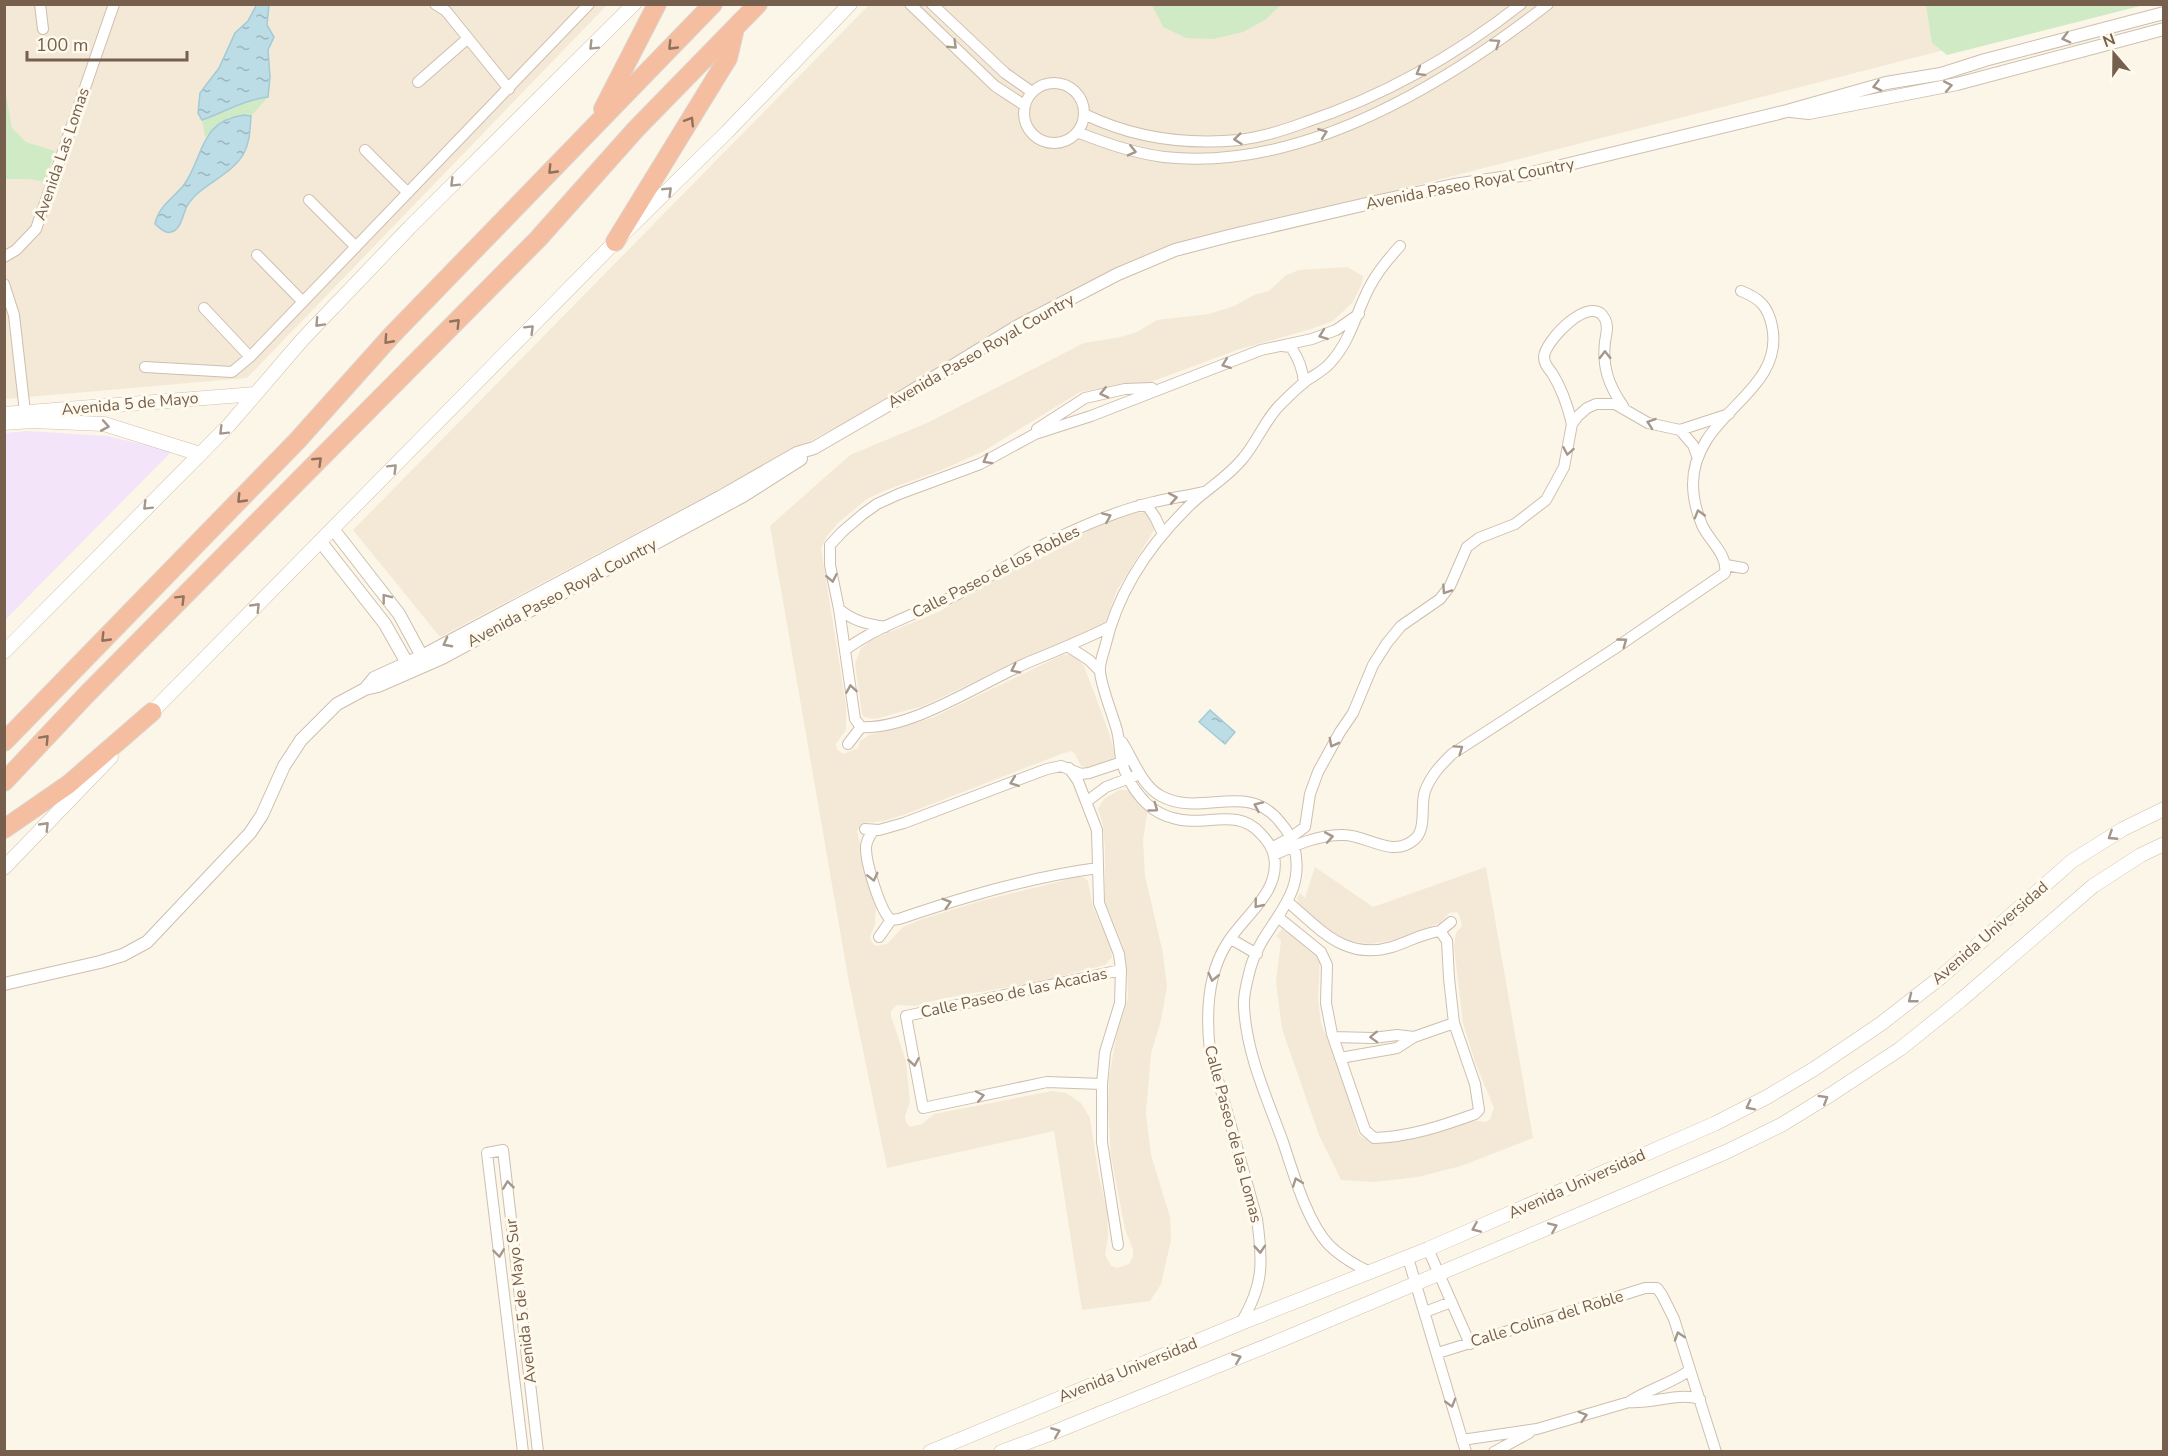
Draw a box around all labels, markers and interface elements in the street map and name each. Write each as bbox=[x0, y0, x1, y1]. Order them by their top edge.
scale bar bbox=[27, 24, 188, 62]
north arrow bbox=[2084, 24, 2144, 84]
text: N bbox=[2100, 28, 2119, 53]
one-way arrow bbox=[2061, 31, 2072, 43]
text: 100 m bbox=[36, 33, 88, 57]
one-way arrow bbox=[589, 38, 600, 49]
one-way arrow bbox=[946, 38, 956, 49]
one-way arrow bbox=[669, 39, 680, 50]
one-way arrow bbox=[1489, 39, 1500, 50]
one-way arrow bbox=[1416, 64, 1426, 76]
one-way arrow bbox=[1872, 78, 1882, 91]
one-way arrow bbox=[1942, 80, 1952, 93]
street label: Avenida Las Lomas bbox=[29, 85, 95, 223]
one-way arrow bbox=[682, 117, 694, 127]
one-way arrow bbox=[1318, 128, 1328, 141]
one-way arrow bbox=[1234, 132, 1243, 145]
one-way arrow bbox=[1127, 143, 1137, 156]
street label: Avenida Paseo Royal Country bbox=[1364, 153, 1577, 215]
one-way arrow bbox=[549, 162, 560, 173]
one-way arrow bbox=[450, 176, 461, 186]
one-way arrow bbox=[660, 187, 671, 198]
street label: Avenida Paseo Royal Country bbox=[884, 288, 1079, 414]
one-way arrow bbox=[315, 316, 326, 327]
one-way arrow bbox=[449, 320, 460, 330]
one-way arrow bbox=[523, 325, 534, 335]
one-way arrow bbox=[1318, 328, 1329, 340]
one-way arrow bbox=[384, 333, 395, 344]
one-way arrow bbox=[1599, 351, 1611, 360]
one-way arrow bbox=[1221, 356, 1232, 369]
one-way arrow bbox=[1099, 386, 1109, 399]
street label: Avenida 5 de Mayo bbox=[61, 387, 199, 421]
one-way arrow bbox=[1646, 417, 1657, 430]
one-way arrow bbox=[99, 419, 109, 432]
one-way arrow bbox=[220, 423, 231, 434]
one-way arrow bbox=[1562, 446, 1575, 456]
one-way arrow bbox=[983, 452, 993, 464]
one-way arrow bbox=[311, 457, 321, 468]
one-way arrow bbox=[386, 464, 397, 474]
one-way arrow bbox=[238, 491, 249, 502]
one-way arrow bbox=[1168, 492, 1178, 505]
one-way arrow bbox=[144, 499, 155, 510]
one-way arrow bbox=[1694, 509, 1706, 520]
one-way arrow bbox=[1100, 512, 1111, 524]
street label: Calle Paseo de los Robles bbox=[908, 520, 1084, 624]
street label: Avenida Paseo Royal Country bbox=[463, 533, 661, 652]
one-way arrow bbox=[825, 572, 838, 582]
one-way arrow bbox=[1442, 584, 1454, 594]
one-way arrow bbox=[382, 593, 393, 604]
one-way arrow bbox=[173, 596, 184, 607]
one-way arrow bbox=[249, 603, 260, 614]
one-way arrow bbox=[102, 631, 113, 642]
one-way arrow bbox=[443, 636, 454, 647]
one-way arrow bbox=[1616, 638, 1627, 649]
one-way arrow bbox=[1011, 661, 1022, 673]
one-way arrow bbox=[845, 685, 858, 695]
one-way arrow bbox=[37, 736, 48, 747]
one-way arrow bbox=[1329, 737, 1340, 747]
one-way arrow bbox=[1453, 745, 1464, 756]
one-way arrow bbox=[1009, 775, 1020, 787]
one-way arrow bbox=[1147, 801, 1158, 812]
one-way arrow bbox=[1253, 801, 1264, 813]
one-way arrow bbox=[38, 822, 49, 833]
one-way arrow bbox=[2108, 828, 2118, 840]
one-way arrow bbox=[1324, 831, 1334, 844]
one-way arrow bbox=[865, 871, 878, 881]
street label: Avenida Universidad bbox=[1927, 876, 2053, 990]
one-way arrow bbox=[1254, 897, 1265, 908]
one-way arrow bbox=[941, 898, 952, 910]
street label: Calle Paseo de las Acacias bbox=[919, 962, 1109, 1024]
one-way arrow bbox=[1208, 972, 1221, 982]
one-way arrow bbox=[1908, 991, 1919, 1002]
one-way arrow bbox=[1369, 1031, 1378, 1044]
street label: Calle Paseo de las Lomas bbox=[1199, 1043, 1267, 1225]
one-way arrow bbox=[907, 1057, 920, 1067]
one-way arrow bbox=[975, 1090, 985, 1103]
one-way arrow bbox=[1818, 1095, 1828, 1107]
one-way arrow bbox=[1745, 1098, 1756, 1110]
street label: Avenida Universidad bbox=[1505, 1144, 1649, 1224]
one-way arrow bbox=[1291, 1177, 1304, 1188]
one-way arrow bbox=[502, 1180, 514, 1189]
street label: Avenida 5 de Mayo Sur bbox=[500, 1217, 542, 1385]
one-way arrow bbox=[1471, 1221, 1482, 1233]
one-way arrow bbox=[1546, 1222, 1557, 1234]
one-way arrow bbox=[1254, 1244, 1267, 1253]
one-way arrow bbox=[492, 1248, 505, 1258]
street label: Calle Colina del Roble bbox=[1468, 1285, 1626, 1353]
one-way arrow bbox=[1674, 1331, 1686, 1342]
street label: Avenida Universidad bbox=[1055, 1332, 1201, 1408]
one-way arrow bbox=[1231, 1353, 1242, 1365]
one-way arrow bbox=[1444, 1397, 1456, 1408]
one-way arrow bbox=[1577, 1411, 1588, 1423]
one-way arrow bbox=[1051, 1426, 1061, 1439]

